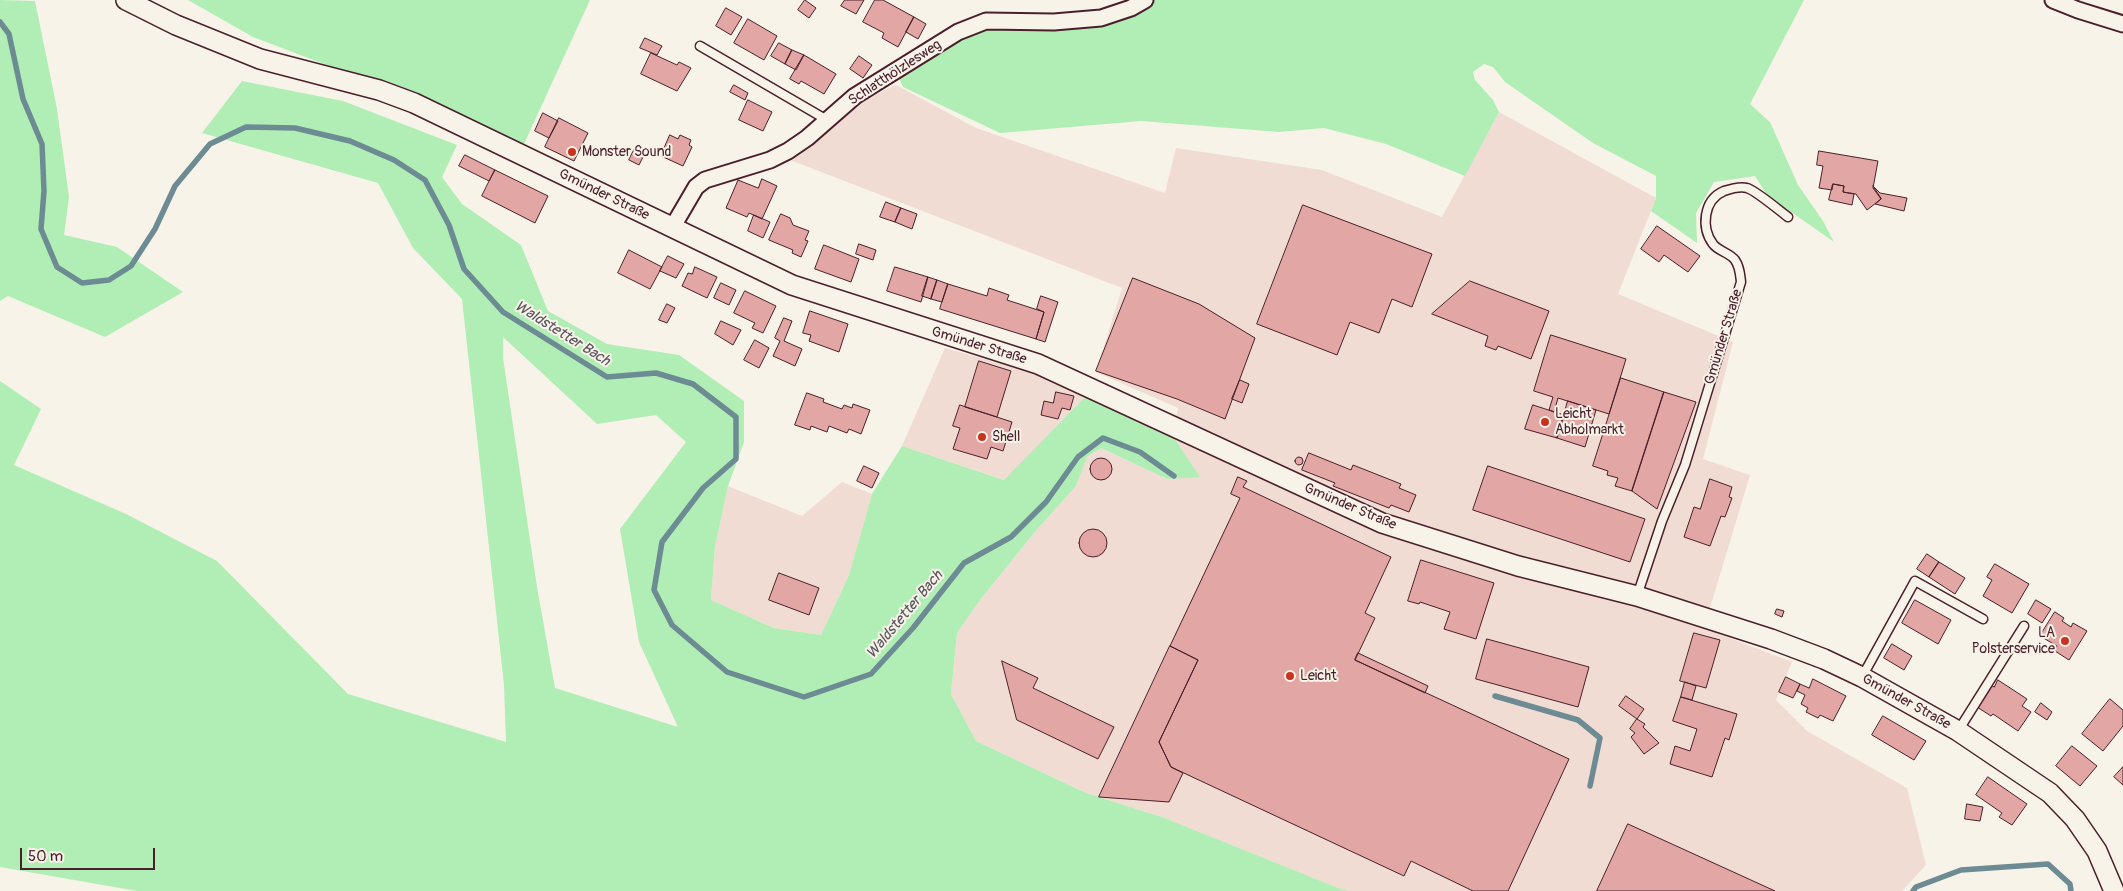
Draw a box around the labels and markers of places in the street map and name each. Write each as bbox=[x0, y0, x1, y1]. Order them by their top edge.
place label: Monster Sound bbox=[582, 144, 671, 160]
marker: Monster Sound bbox=[566, 146, 578, 158]
place label: Leicht Abholmarkt bbox=[1555, 406, 1624, 438]
marker: Leicht Abholmarkt bbox=[1539, 416, 1551, 428]
place label: Shell bbox=[992, 429, 1020, 445]
marker: Shell bbox=[976, 431, 988, 443]
place label: LA Polsterservice bbox=[1972, 625, 2055, 658]
marker: LA Polsterservice bbox=[2059, 635, 2071, 647]
place label: Leicht bbox=[1300, 668, 1337, 684]
marker: Leicht bbox=[1284, 670, 1296, 682]

